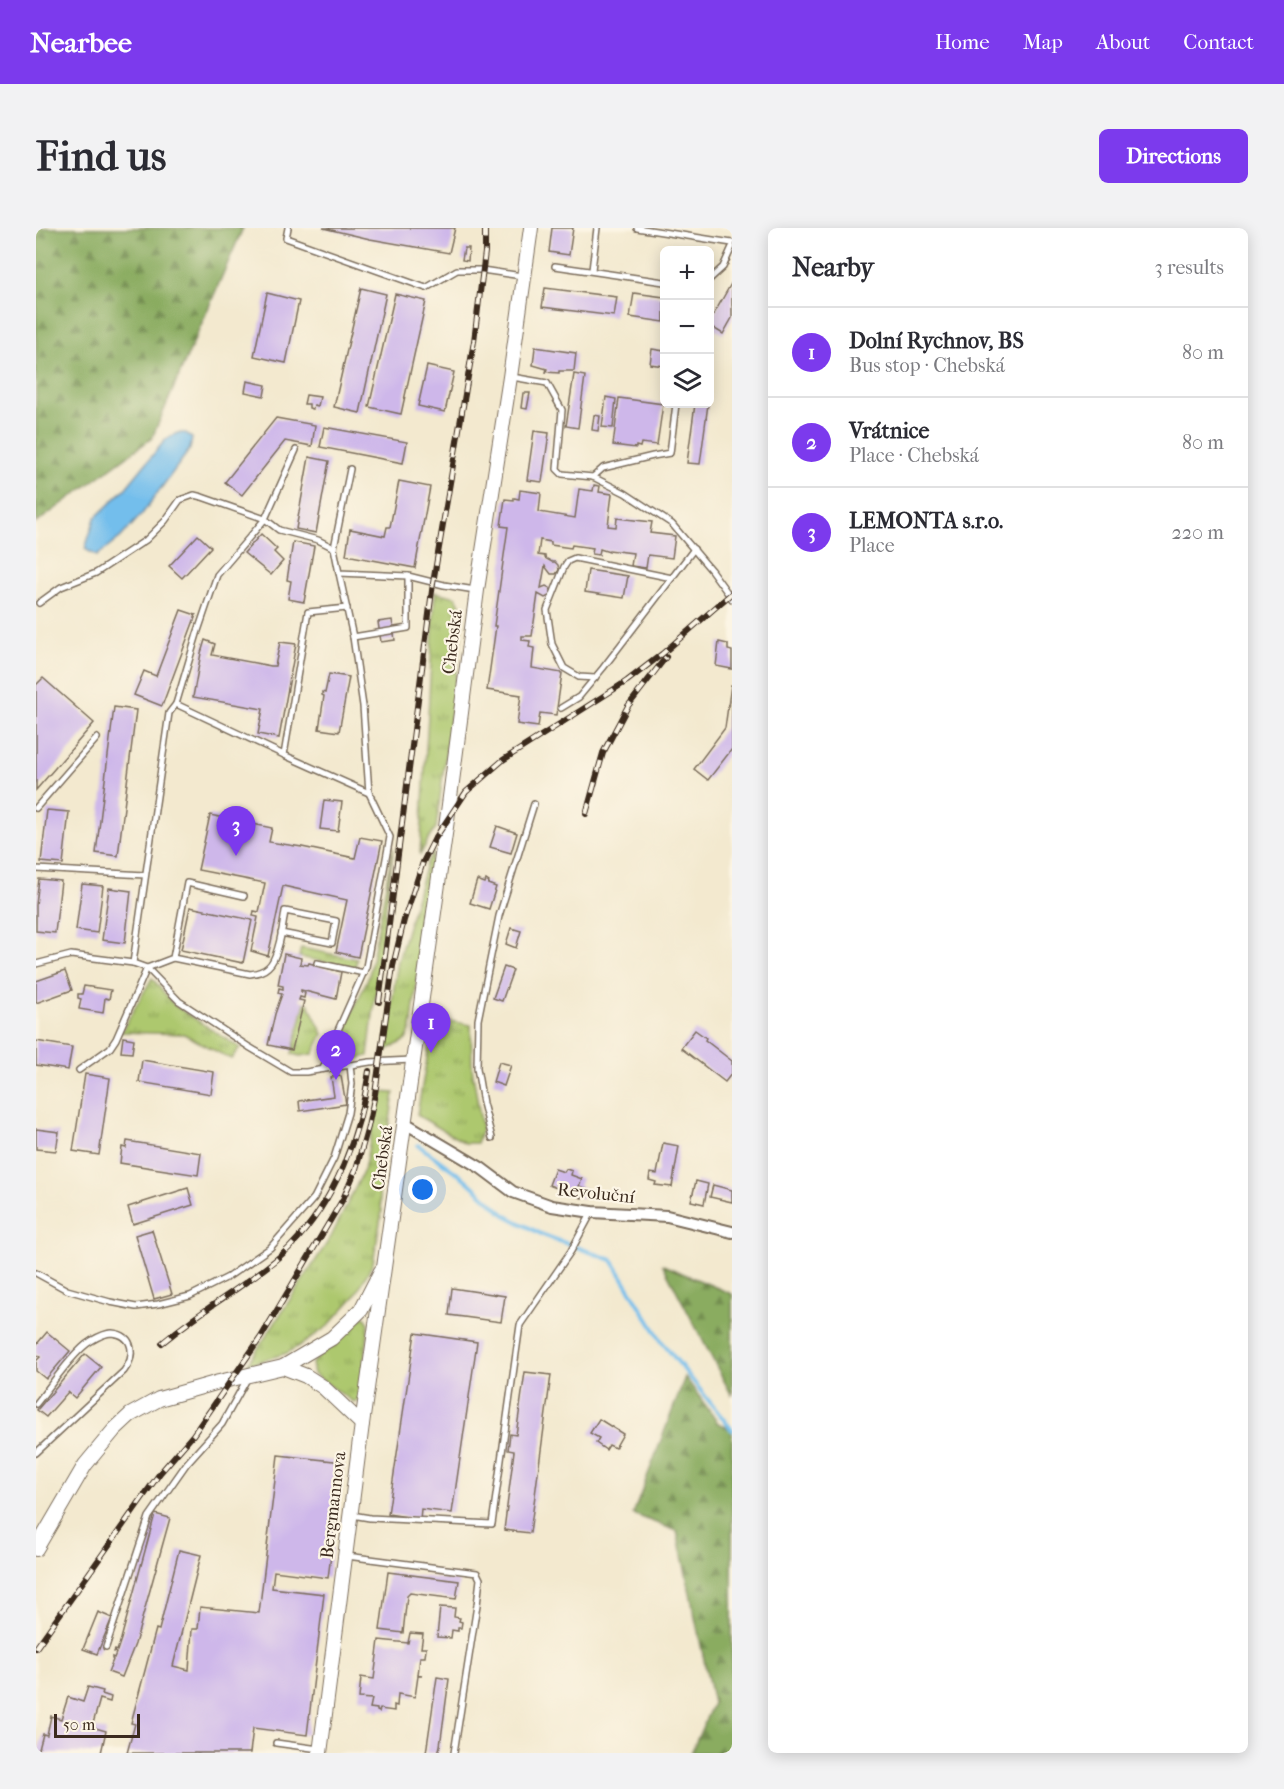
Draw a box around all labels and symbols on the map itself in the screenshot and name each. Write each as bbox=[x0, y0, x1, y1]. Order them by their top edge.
street label: Chebská bbox=[438, 608, 467, 675]
pin: 3 bbox=[216, 806, 256, 856]
pin: 1 bbox=[412, 1004, 450, 1053]
pin: 2 bbox=[316, 1030, 356, 1080]
street label: Chebská bbox=[368, 1124, 397, 1192]
your location bbox=[408, 1175, 437, 1204]
street label: Revoluční bbox=[556, 1179, 636, 1208]
street label: Bergmannova bbox=[316, 1450, 351, 1560]
scale bar bbox=[54, 1711, 140, 1738]

